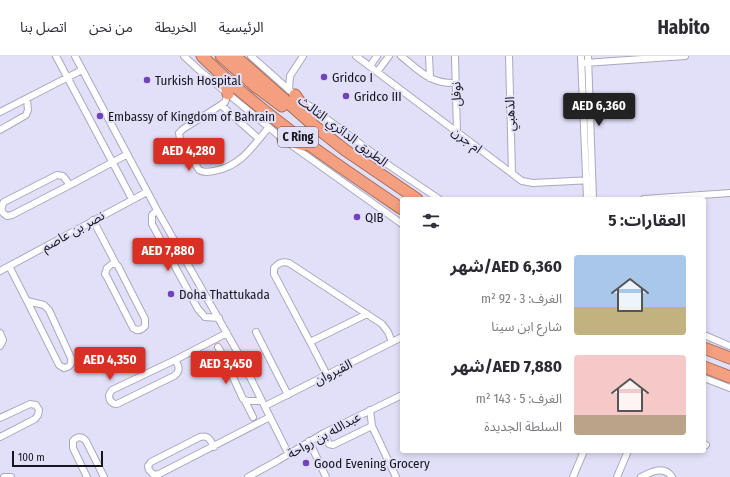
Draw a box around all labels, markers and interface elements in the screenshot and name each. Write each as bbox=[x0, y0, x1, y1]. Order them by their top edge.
text: Habito bbox=[657, 16, 710, 39]
text: اتصل بنا bbox=[20, 19, 67, 36]
text: من نحن bbox=[89, 19, 133, 36]
text: الخريطة bbox=[155, 19, 197, 36]
text: الرئيسية bbox=[219, 19, 264, 36]
place label: Gridco I bbox=[332, 70, 373, 85]
marker: Gridco I bbox=[319, 72, 329, 82]
place label: Turkish Hospital bbox=[155, 73, 241, 88]
marker: Turkish Hospital bbox=[142, 75, 152, 85]
street label: نوفل bbox=[448, 81, 465, 107]
place label: Gridco III bbox=[354, 89, 402, 104]
marker: Gridco III bbox=[341, 91, 351, 101]
street label: الطريق الدائري الثالث bbox=[293, 92, 391, 172]
pin: AED 6,360 bbox=[553, 93, 645, 127]
street label: الذهبي bbox=[502, 96, 521, 132]
text: AED 6,360 bbox=[572, 98, 626, 113]
place label: Embassy of Kingdom of Bahrain bbox=[108, 109, 275, 124]
marker: Embassy of Kingdom of Bahrain bbox=[95, 111, 105, 121]
street label: ام جرن bbox=[448, 124, 485, 158]
road number: C Ring bbox=[278, 127, 318, 147]
pin: AED 4,280 bbox=[143, 138, 235, 172]
text: AED 4,280 bbox=[162, 143, 216, 158]
street label: نصر بن عاصم bbox=[39, 208, 108, 257]
place label: QIB bbox=[365, 210, 384, 225]
icon: filters bbox=[420, 210, 442, 232]
text: العقارات: 5 bbox=[608, 210, 686, 231]
marker: QIB bbox=[352, 212, 362, 222]
pin: AED 7,880 bbox=[122, 238, 214, 272]
text: AED 7,880 bbox=[142, 243, 194, 258]
text: AED 6,360/شهر bbox=[450, 256, 562, 277]
icon: home bbox=[606, 271, 654, 319]
place label: Doha Thattukada bbox=[179, 287, 270, 302]
marker: Doha Thattukada bbox=[166, 289, 176, 299]
text: الغرف: 3 · 92 m² bbox=[481, 291, 562, 306]
text: شارع ابن سينا bbox=[491, 319, 562, 334]
pin: AED 4,350 bbox=[64, 347, 156, 381]
pin: AED 3,450 bbox=[180, 351, 272, 385]
text: AED 4,350 bbox=[83, 352, 137, 367]
text: AED 3,450 bbox=[200, 356, 252, 371]
street label: القيروان bbox=[311, 356, 355, 389]
text: AED 7,880/شهر bbox=[451, 356, 562, 377]
icon: home bbox=[606, 371, 654, 419]
text: الغرف: 5 · 143 m² bbox=[476, 391, 562, 406]
street label: عبدالله بن رواحة bbox=[285, 408, 364, 462]
text: السلطة الجديدة bbox=[484, 419, 562, 434]
scale bar bbox=[12, 449, 103, 468]
text: 100 m bbox=[18, 451, 45, 464]
place label: Good Evening Grocery bbox=[314, 456, 430, 471]
marker: Good Evening Grocery bbox=[301, 458, 311, 468]

